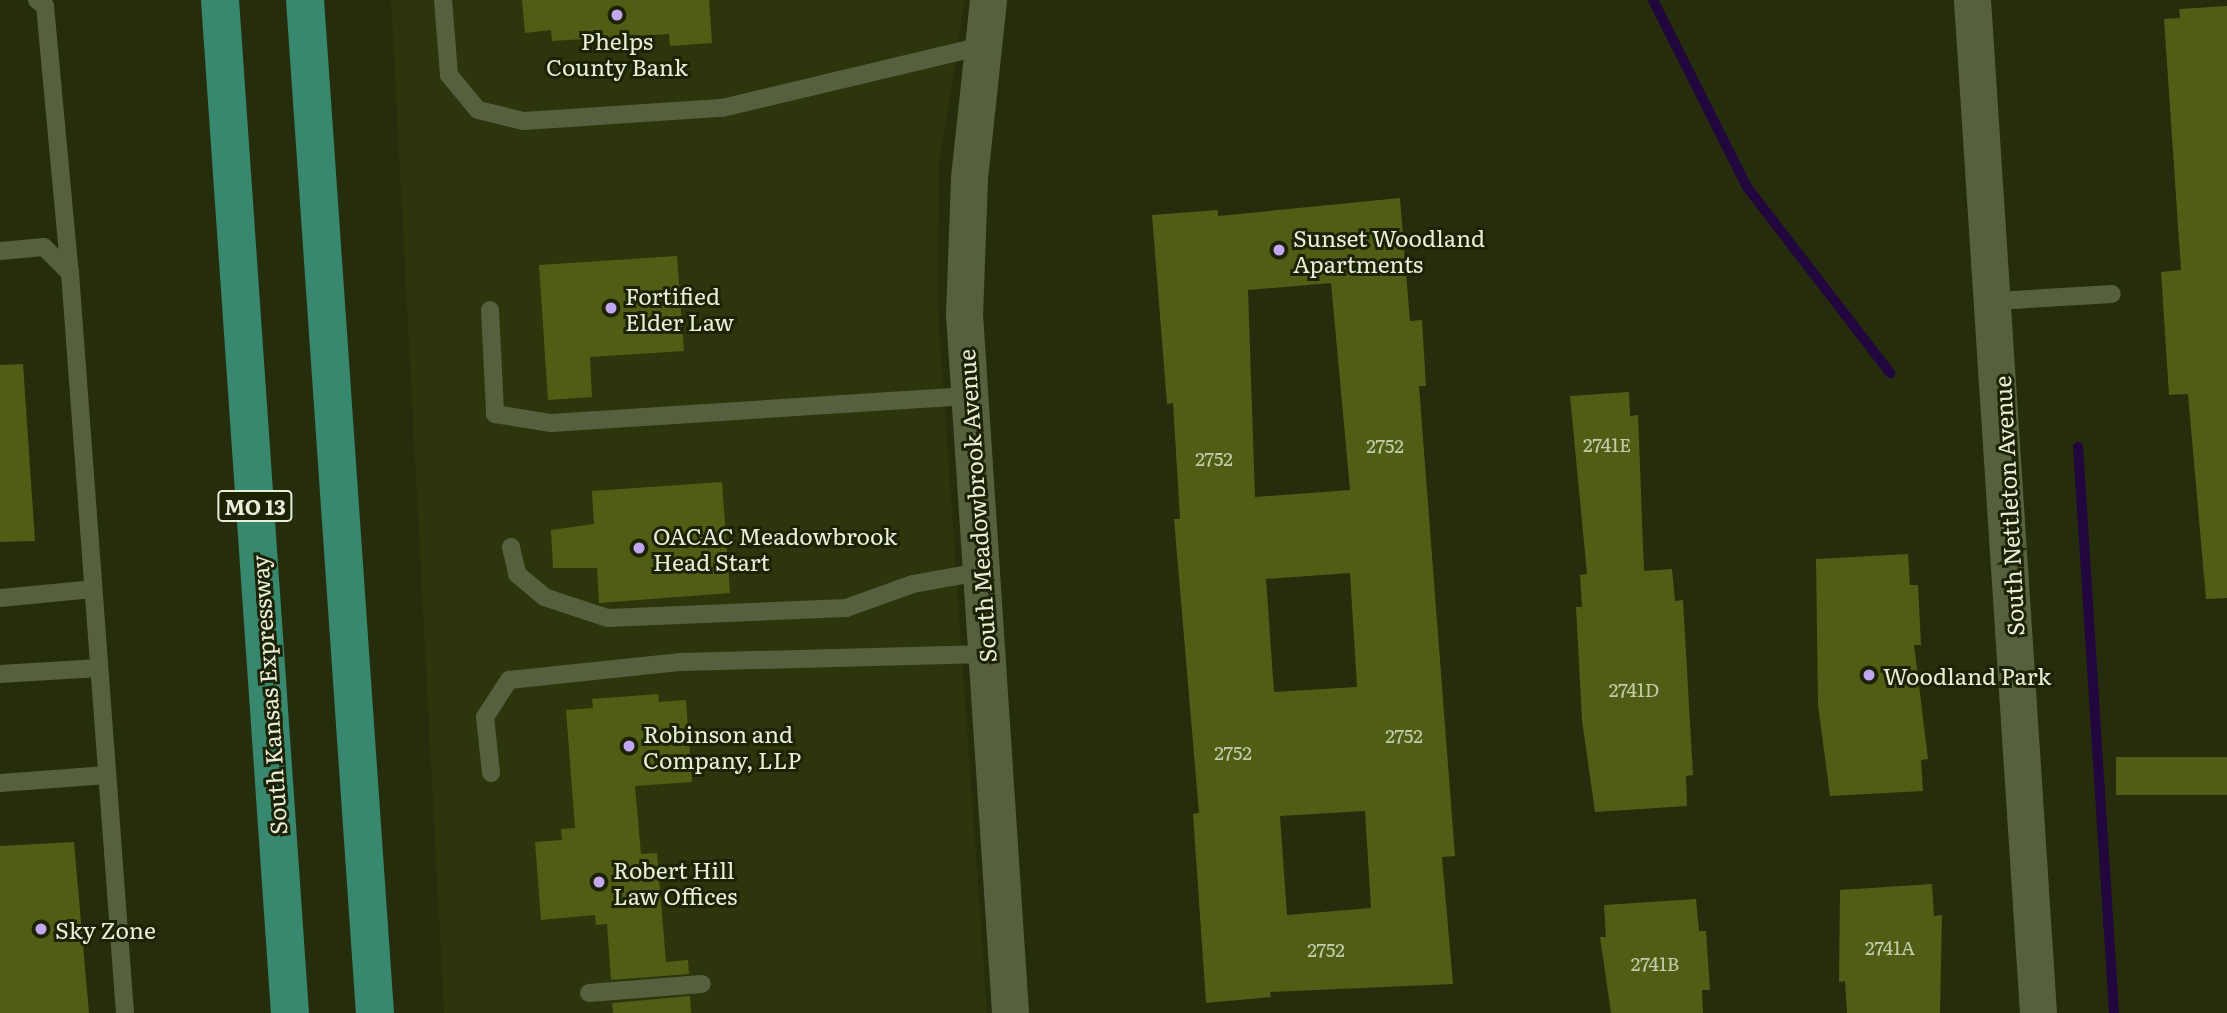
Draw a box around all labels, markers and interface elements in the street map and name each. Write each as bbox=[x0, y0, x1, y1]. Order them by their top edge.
marker: Phelps County Bank bbox=[609, 7, 625, 23]
place label: Phelps County Bank bbox=[546, 26, 688, 80]
place label: Sunset Woodland Apartments bbox=[1293, 223, 1485, 277]
marker: Sunset Woodland Apartments bbox=[1271, 242, 1287, 258]
place label: Fortified Elder Law bbox=[625, 281, 734, 335]
marker: Fortified Elder Law bbox=[603, 300, 619, 316]
street label: South Meadowbrook Avenue bbox=[951, 348, 1001, 664]
street label: South Nettleton Avenue bbox=[1987, 375, 2029, 637]
house number: 2741E bbox=[1583, 434, 1631, 456]
house number: 2752 bbox=[1366, 435, 1404, 457]
house number: 2752 bbox=[1195, 448, 1233, 470]
road number: MO 13 bbox=[216, 489, 294, 524]
place label: OACAC Meadowbrook Head Start bbox=[653, 521, 897, 575]
marker: OACAC Meadowbrook Head Start bbox=[631, 540, 647, 556]
street label: South Kansas Expressway bbox=[244, 554, 292, 836]
place label: Woodland Park bbox=[1883, 661, 2051, 689]
marker: Woodland Park bbox=[1861, 667, 1877, 683]
house number: 2741D bbox=[1609, 679, 1659, 701]
place label: Robinson and Company, LLP bbox=[643, 719, 801, 773]
house number: 2752 bbox=[1385, 725, 1423, 747]
marker: Robinson and Company, LLP bbox=[621, 738, 637, 754]
house number: 2752 bbox=[1214, 742, 1252, 764]
place label: Robert Hill Law Offices bbox=[613, 855, 737, 909]
marker: Robert Hill Law Offices bbox=[591, 874, 607, 890]
place label: Sky Zone bbox=[55, 915, 156, 943]
marker: Sky Zone bbox=[33, 921, 49, 937]
house number: 2741A bbox=[1865, 937, 1915, 959]
house number: 2752 bbox=[1307, 939, 1345, 961]
house number: 2741B bbox=[1631, 953, 1679, 975]

